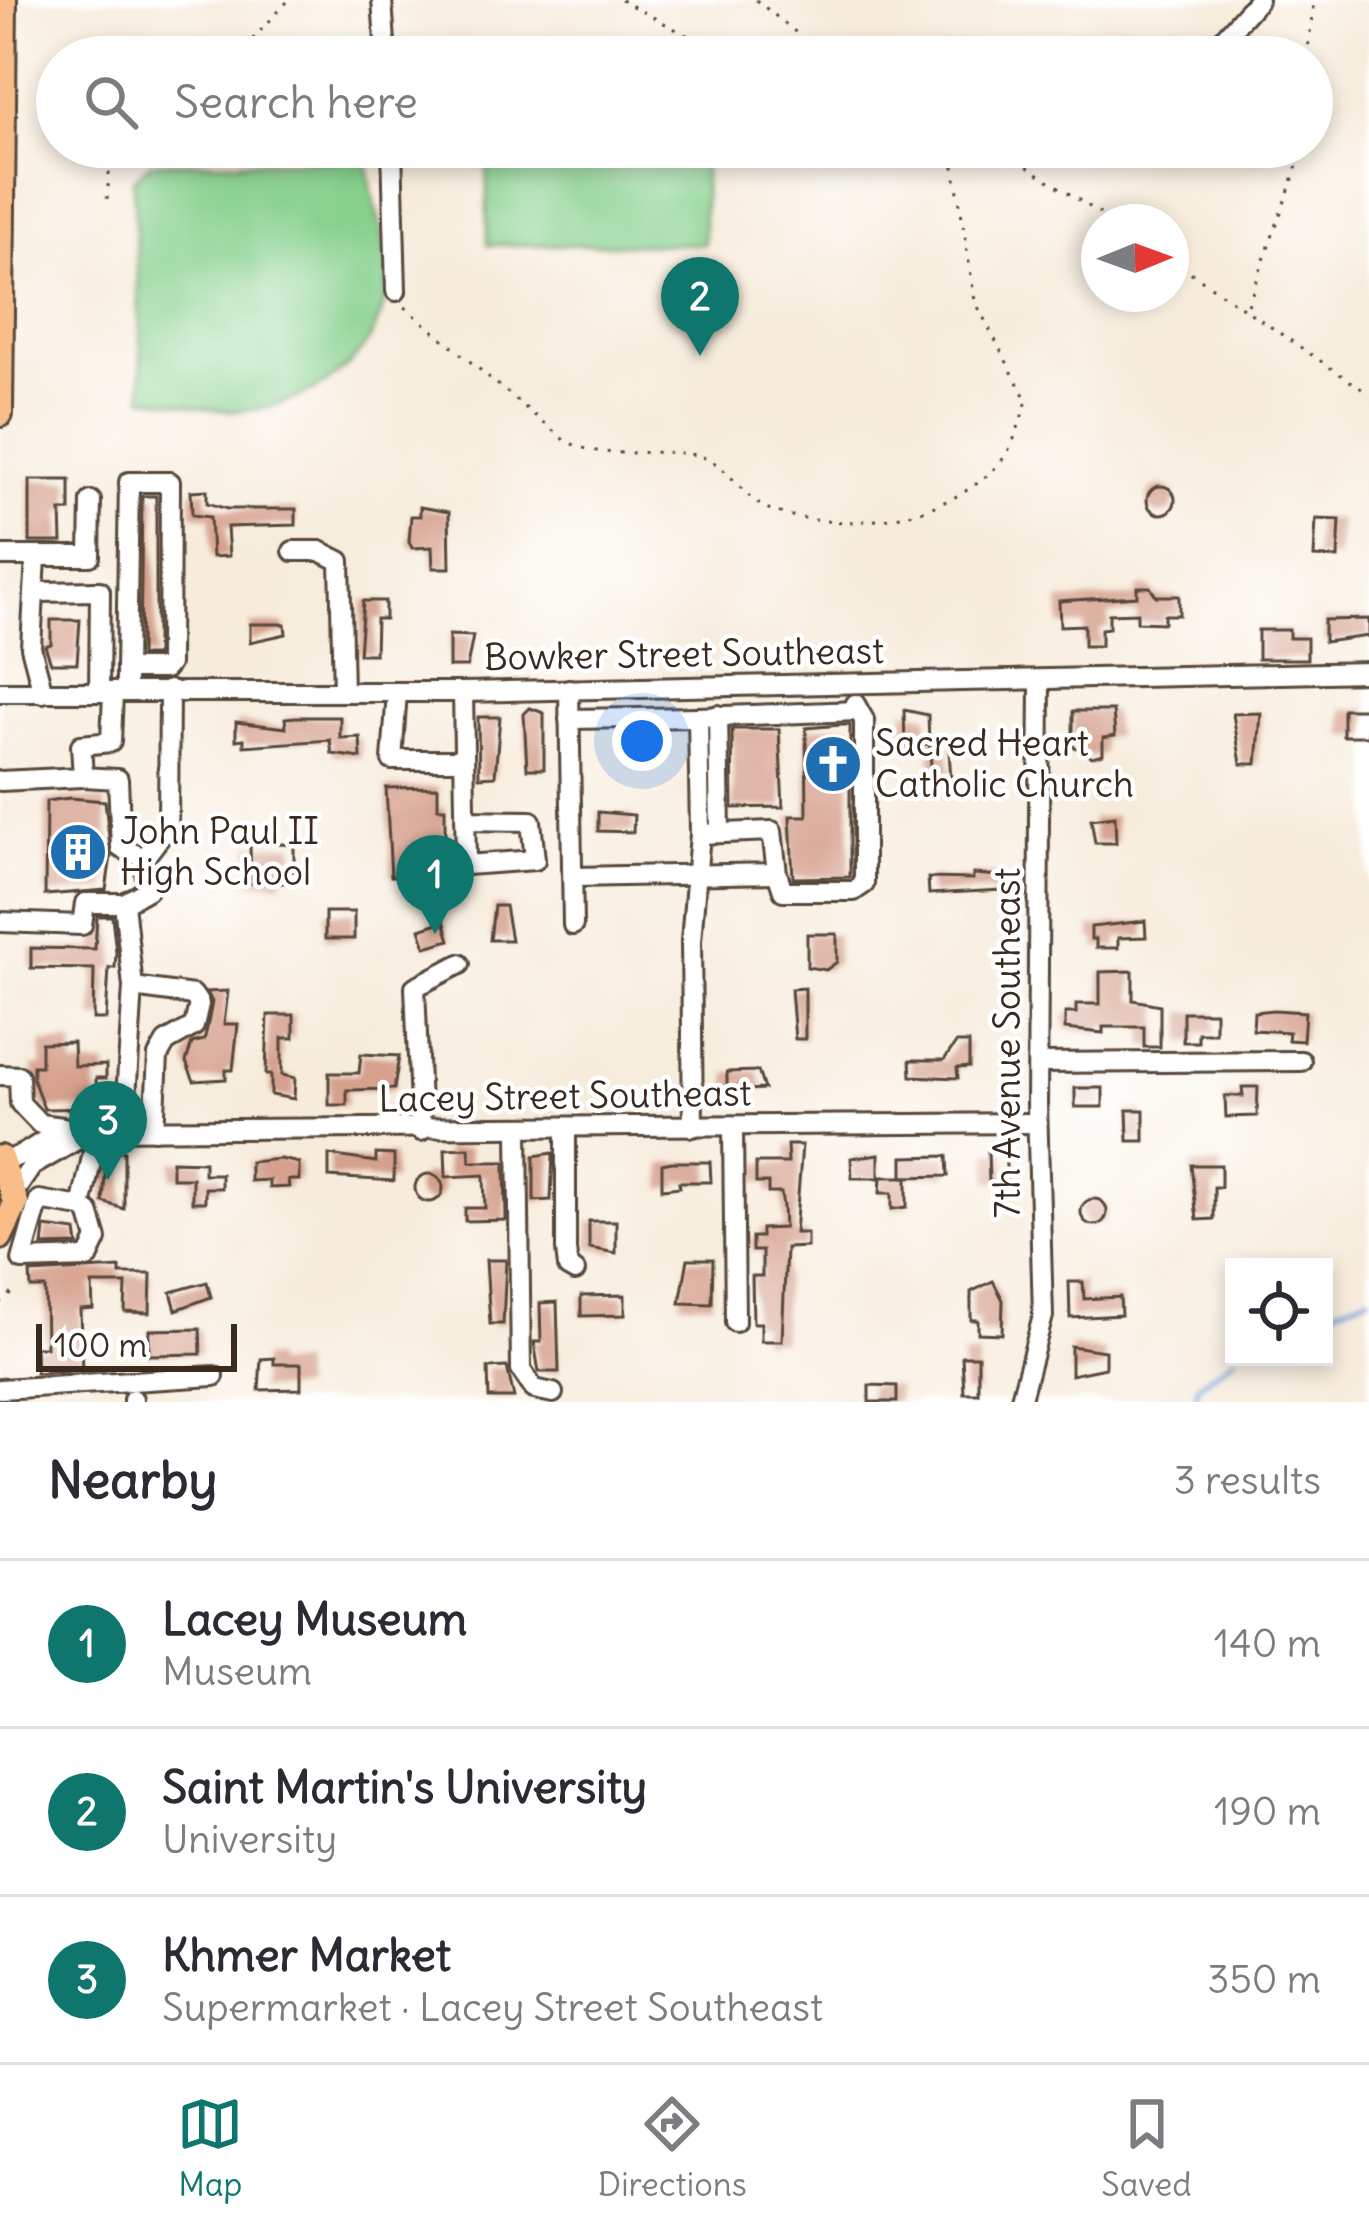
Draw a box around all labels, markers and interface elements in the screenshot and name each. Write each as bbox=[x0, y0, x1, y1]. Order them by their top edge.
search box bbox=[36, 36, 1333, 168]
icon: search bbox=[78, 69, 144, 135]
text: Search here bbox=[174, 74, 418, 130]
north arrow bbox=[1081, 204, 1189, 312]
pin: 2 bbox=[661, 257, 739, 356]
street label: Bowker Street Southeast bbox=[484, 628, 884, 680]
your location bbox=[612, 711, 672, 771]
place label: Sacred Heart Catholic Church bbox=[875, 721, 1134, 807]
church icon: Sacred Heart Catholic Church bbox=[802, 733, 864, 795]
place label: John Paul II High School bbox=[120, 809, 319, 895]
building icon: John Paul II High School bbox=[47, 821, 109, 883]
pin: 1 bbox=[396, 835, 474, 934]
street label: 7th Avenue Southeast bbox=[985, 867, 1030, 1219]
street label: Lacey Street Southeast bbox=[378, 1070, 752, 1122]
pin: 3 bbox=[69, 1081, 147, 1180]
map controls bbox=[1225, 1258, 1333, 1366]
button: locate bbox=[1225, 1258, 1333, 1366]
scale bar bbox=[36, 1318, 237, 1371]
text: 100 m bbox=[54, 1324, 147, 1366]
text: Nearby bbox=[48, 1448, 217, 1512]
text: 3 results bbox=[1174, 1456, 1321, 1505]
text: Lacey Museum bbox=[162, 1591, 467, 1647]
text: 1 bbox=[79, 1619, 95, 1668]
text: 140 m bbox=[1214, 1619, 1321, 1668]
text: Museum bbox=[162, 1647, 312, 1696]
text: Saint Martin's University bbox=[162, 1759, 647, 1815]
text: 2 bbox=[76, 1787, 98, 1836]
text: 190 m bbox=[1214, 1787, 1321, 1836]
text: University bbox=[162, 1815, 337, 1864]
text: Khmer Market bbox=[162, 1927, 451, 1983]
text: 3 bbox=[76, 1955, 98, 2004]
text: 350 m bbox=[1207, 1955, 1321, 2004]
text: Supermarket · Lacey Street Southeast bbox=[162, 1983, 823, 2032]
tab: Map bbox=[177, 2091, 243, 2205]
tab: Directions bbox=[598, 2091, 747, 2205]
tab: Saved bbox=[1101, 2091, 1192, 2205]

